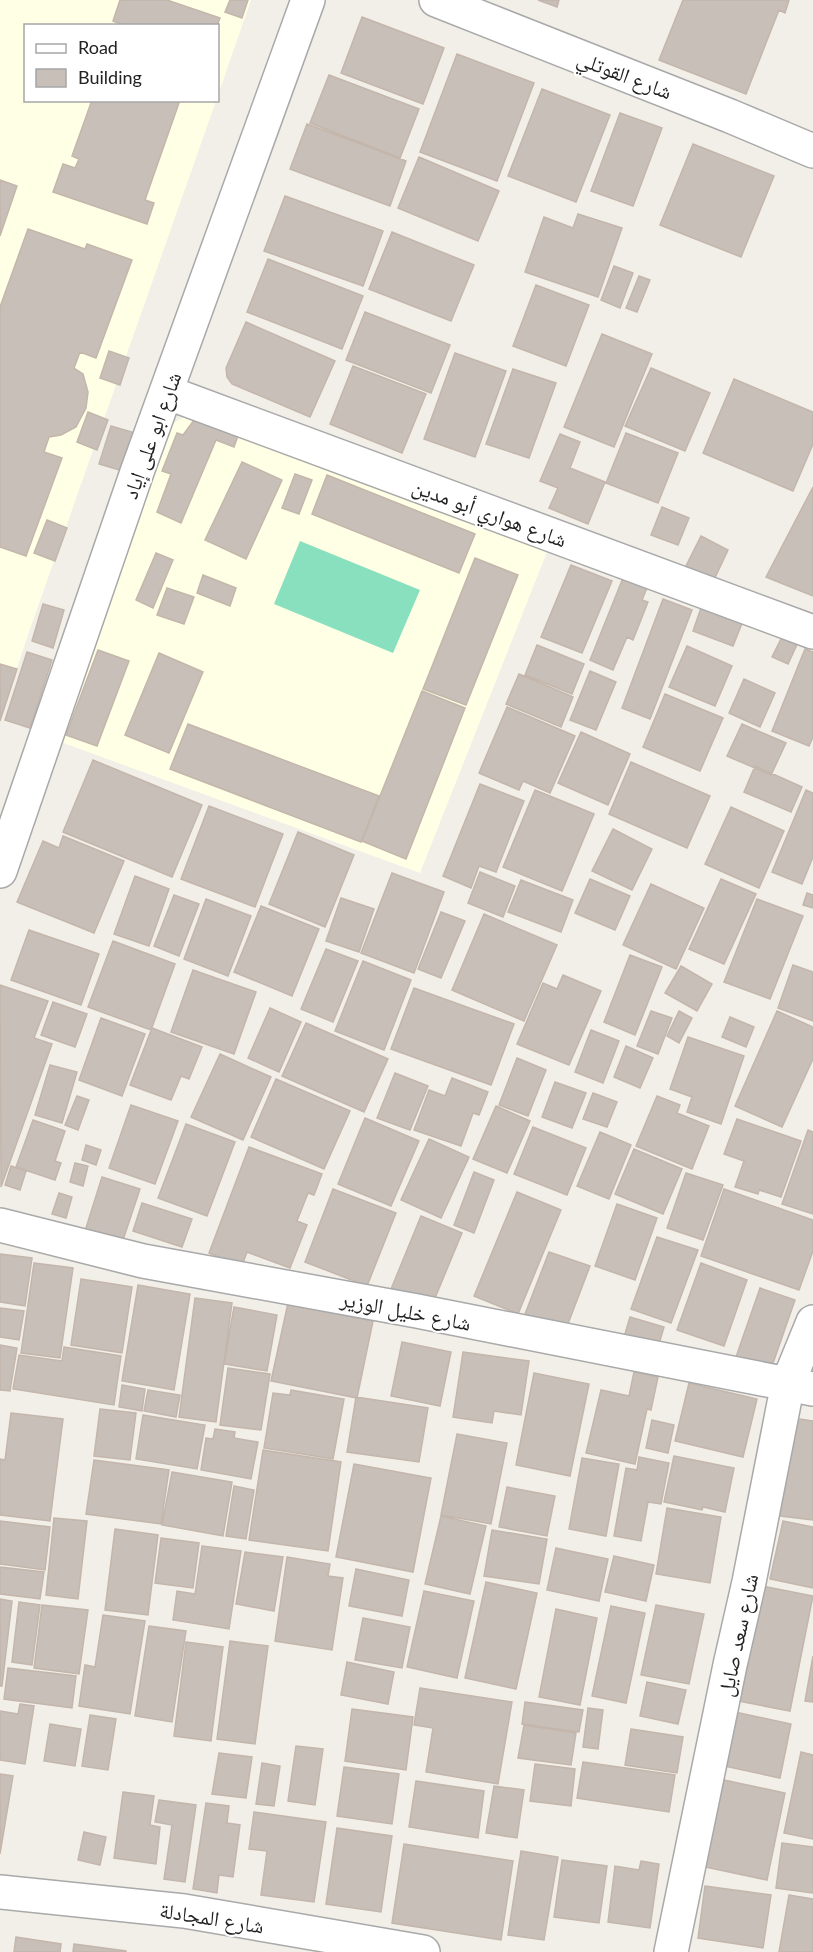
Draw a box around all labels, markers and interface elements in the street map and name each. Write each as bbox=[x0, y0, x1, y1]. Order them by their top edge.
legend bbox=[24, 24, 219, 102]
text: Road bbox=[78, 36, 118, 58]
street label: شارع القوتلي bbox=[572, 45, 676, 108]
text: Building bbox=[78, 66, 142, 88]
street label: شارع ابو على إياد bbox=[117, 368, 188, 503]
street label: شارع هواري أبو مدين bbox=[408, 473, 571, 557]
street label: شارع خليل الوزير bbox=[337, 1285, 473, 1337]
street label: شارع سعد صايل bbox=[712, 1571, 764, 1699]
street label: شارع المجادلة bbox=[158, 1896, 266, 1940]

